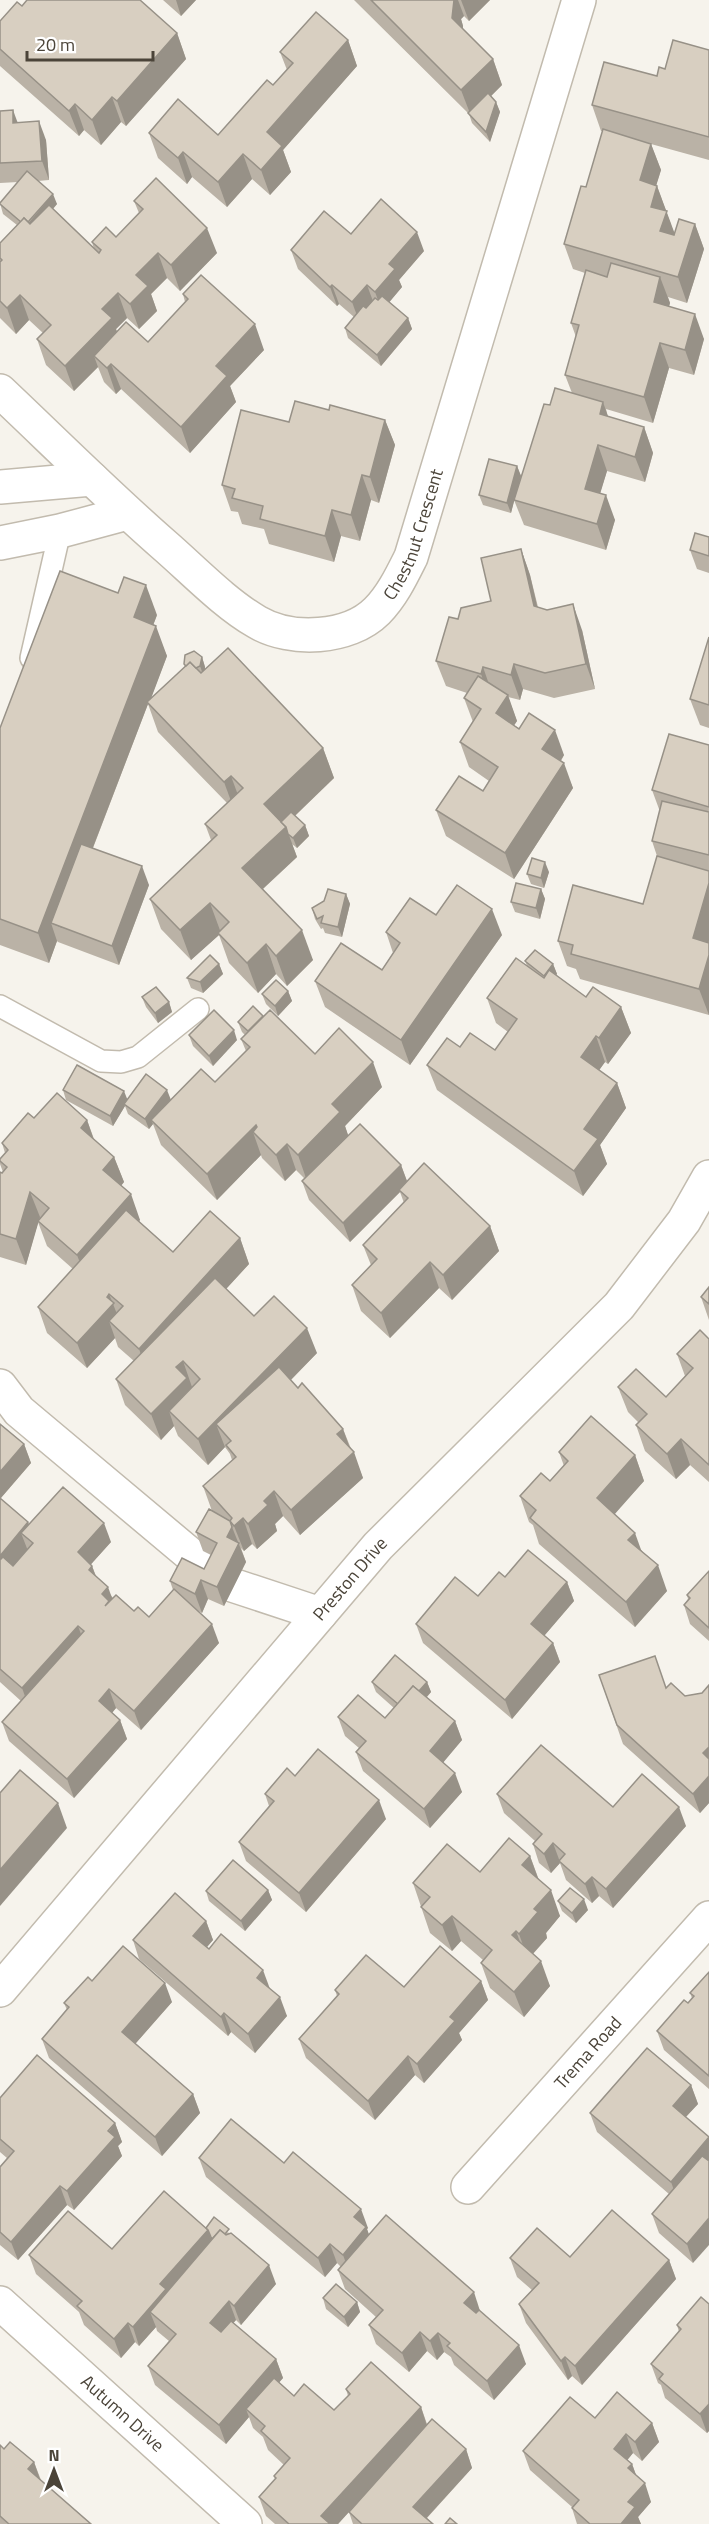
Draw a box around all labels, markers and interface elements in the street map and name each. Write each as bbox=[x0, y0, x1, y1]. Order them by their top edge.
scale bar bbox=[27, 24, 153, 62]
text: 20 m bbox=[36, 31, 75, 58]
street label: Chestnut Crescent bbox=[376, 465, 450, 606]
street label: Preston Drive bbox=[306, 1530, 393, 1627]
street label: Trema Road bbox=[548, 2010, 628, 2095]
street label: Autumn Drive bbox=[75, 2368, 171, 2458]
north arrow bbox=[24, 2440, 84, 2500]
text: N bbox=[48, 2443, 60, 2467]

